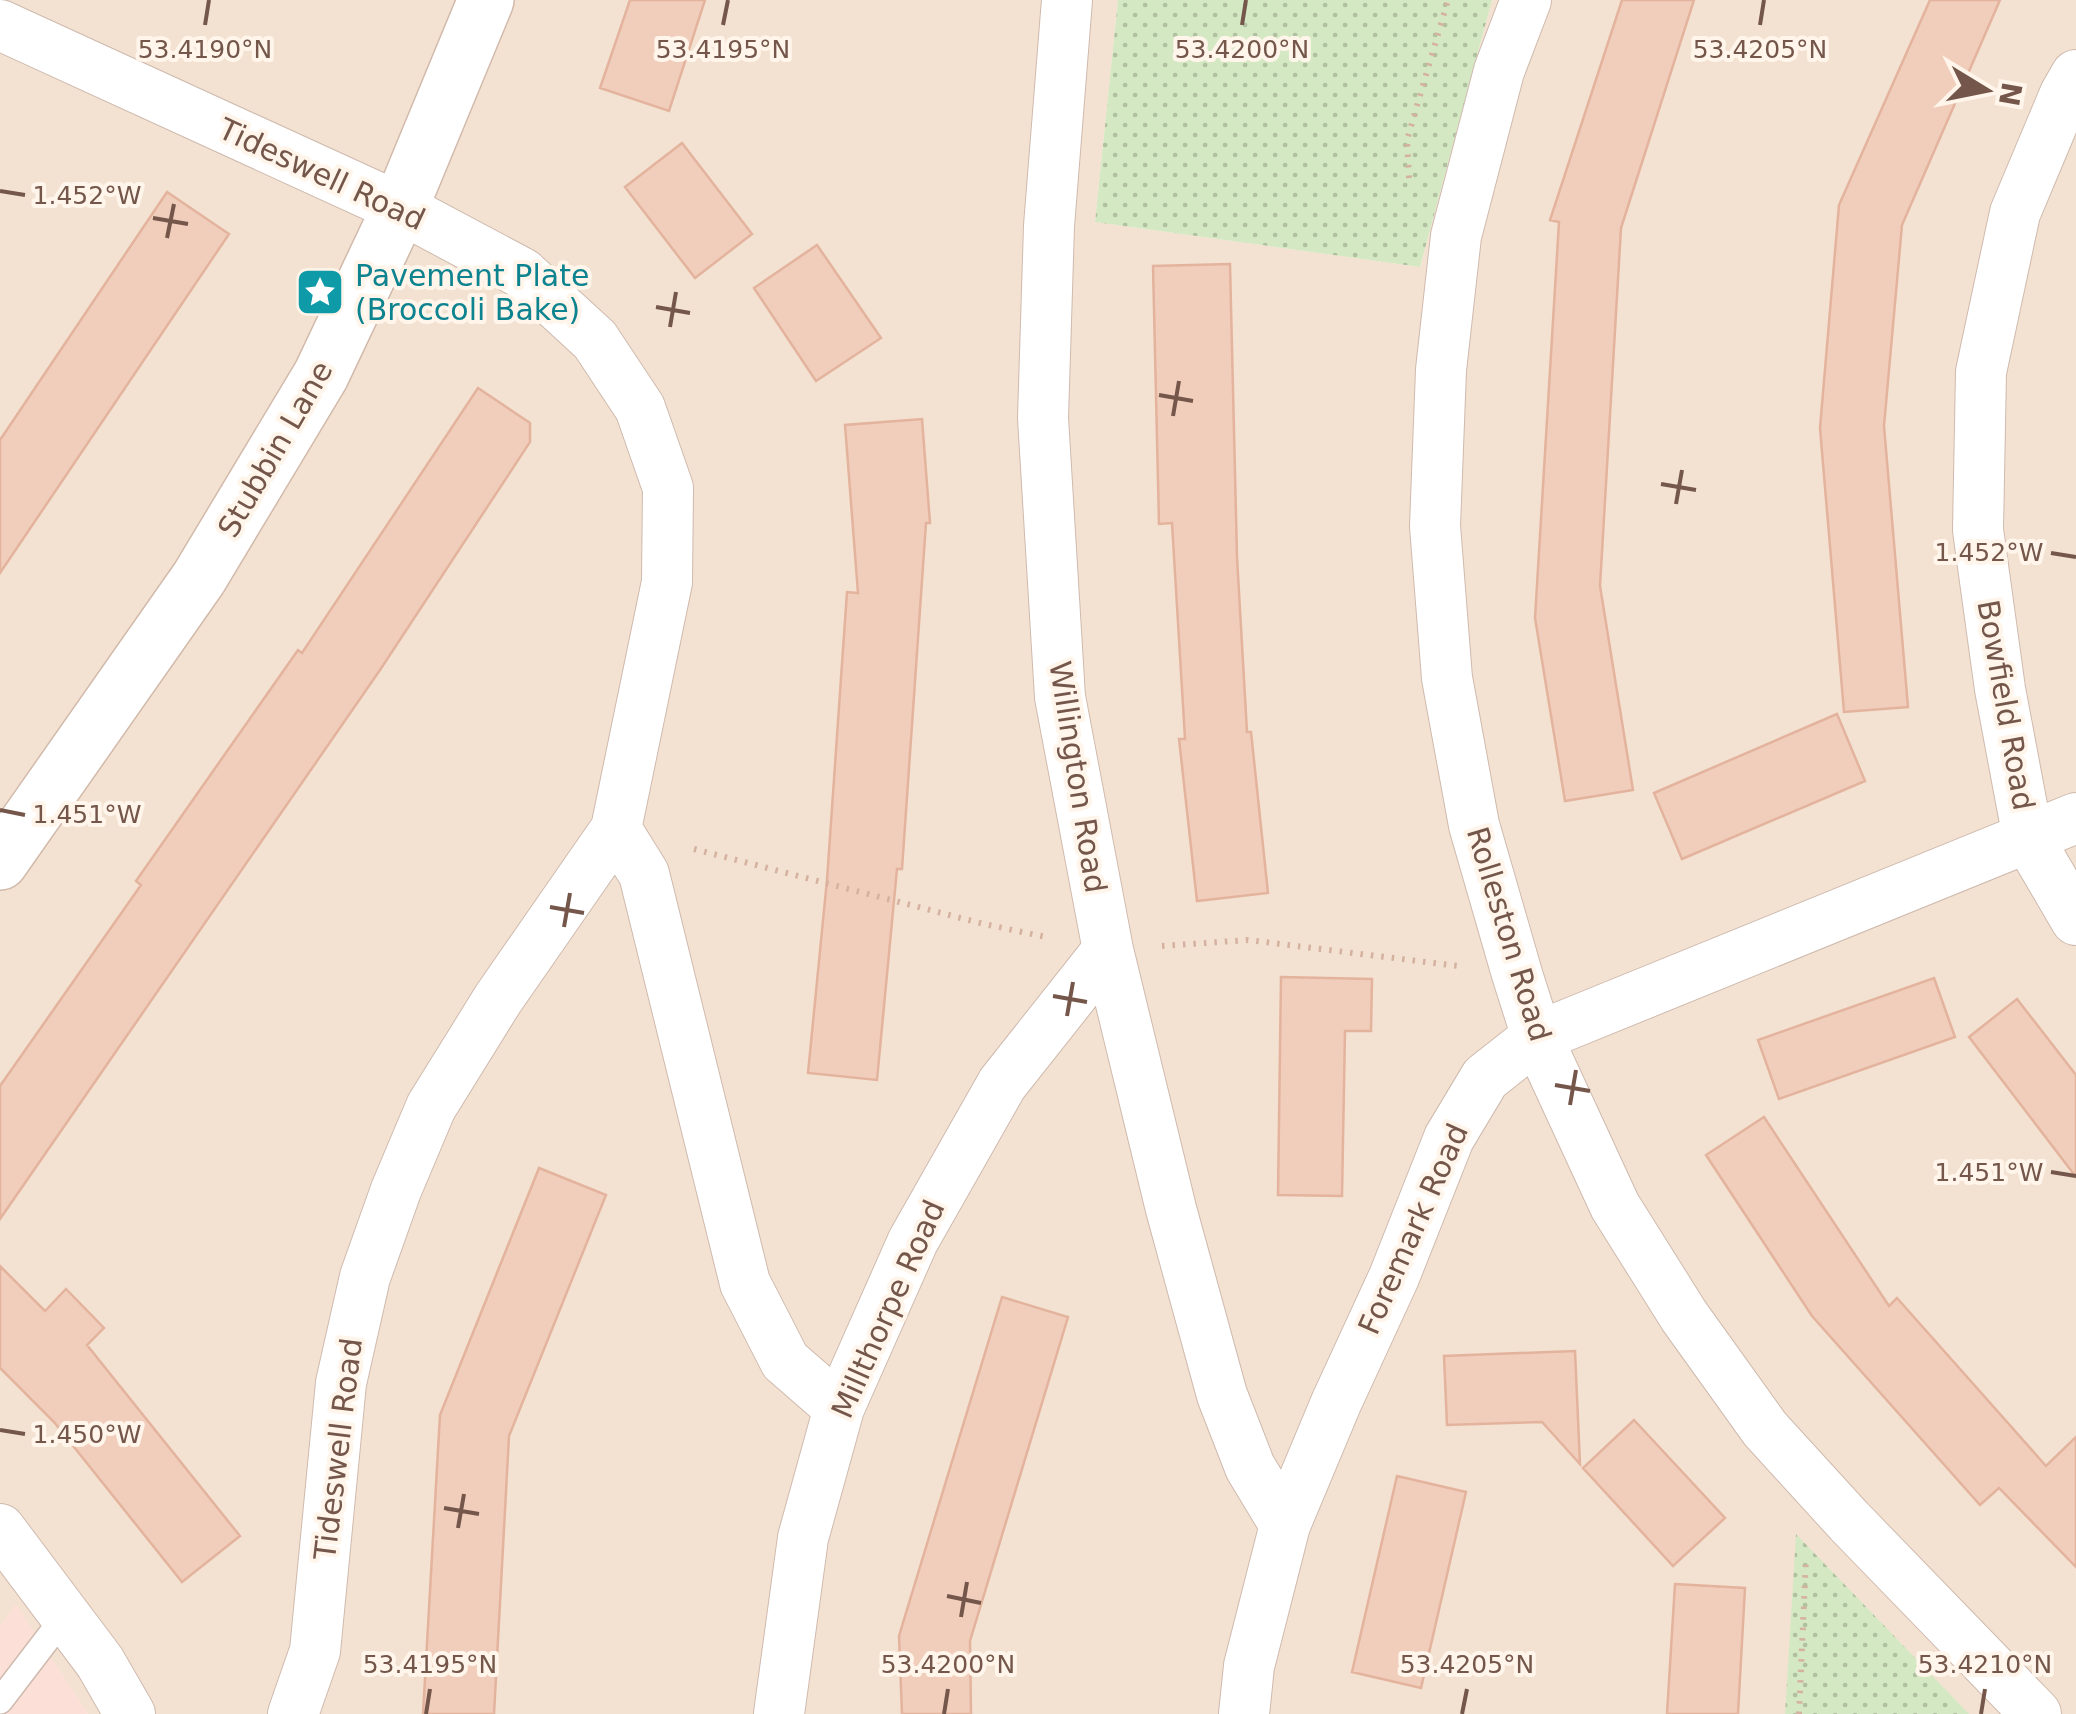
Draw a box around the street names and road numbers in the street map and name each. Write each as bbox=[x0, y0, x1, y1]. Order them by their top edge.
street label: Tideswell Road bbox=[212, 111, 431, 237]
street label: Stubbin Lane bbox=[211, 355, 339, 543]
street label: Bowfield Road bbox=[1970, 597, 2042, 813]
street label: Willington Road bbox=[1042, 659, 1114, 895]
street label: Rolleston Road bbox=[1460, 822, 1558, 1046]
street label: Foremark Road bbox=[1351, 1118, 1475, 1340]
street label: Millthorpe Road bbox=[824, 1195, 952, 1423]
street label: Tideswell Road bbox=[307, 1336, 369, 1563]

